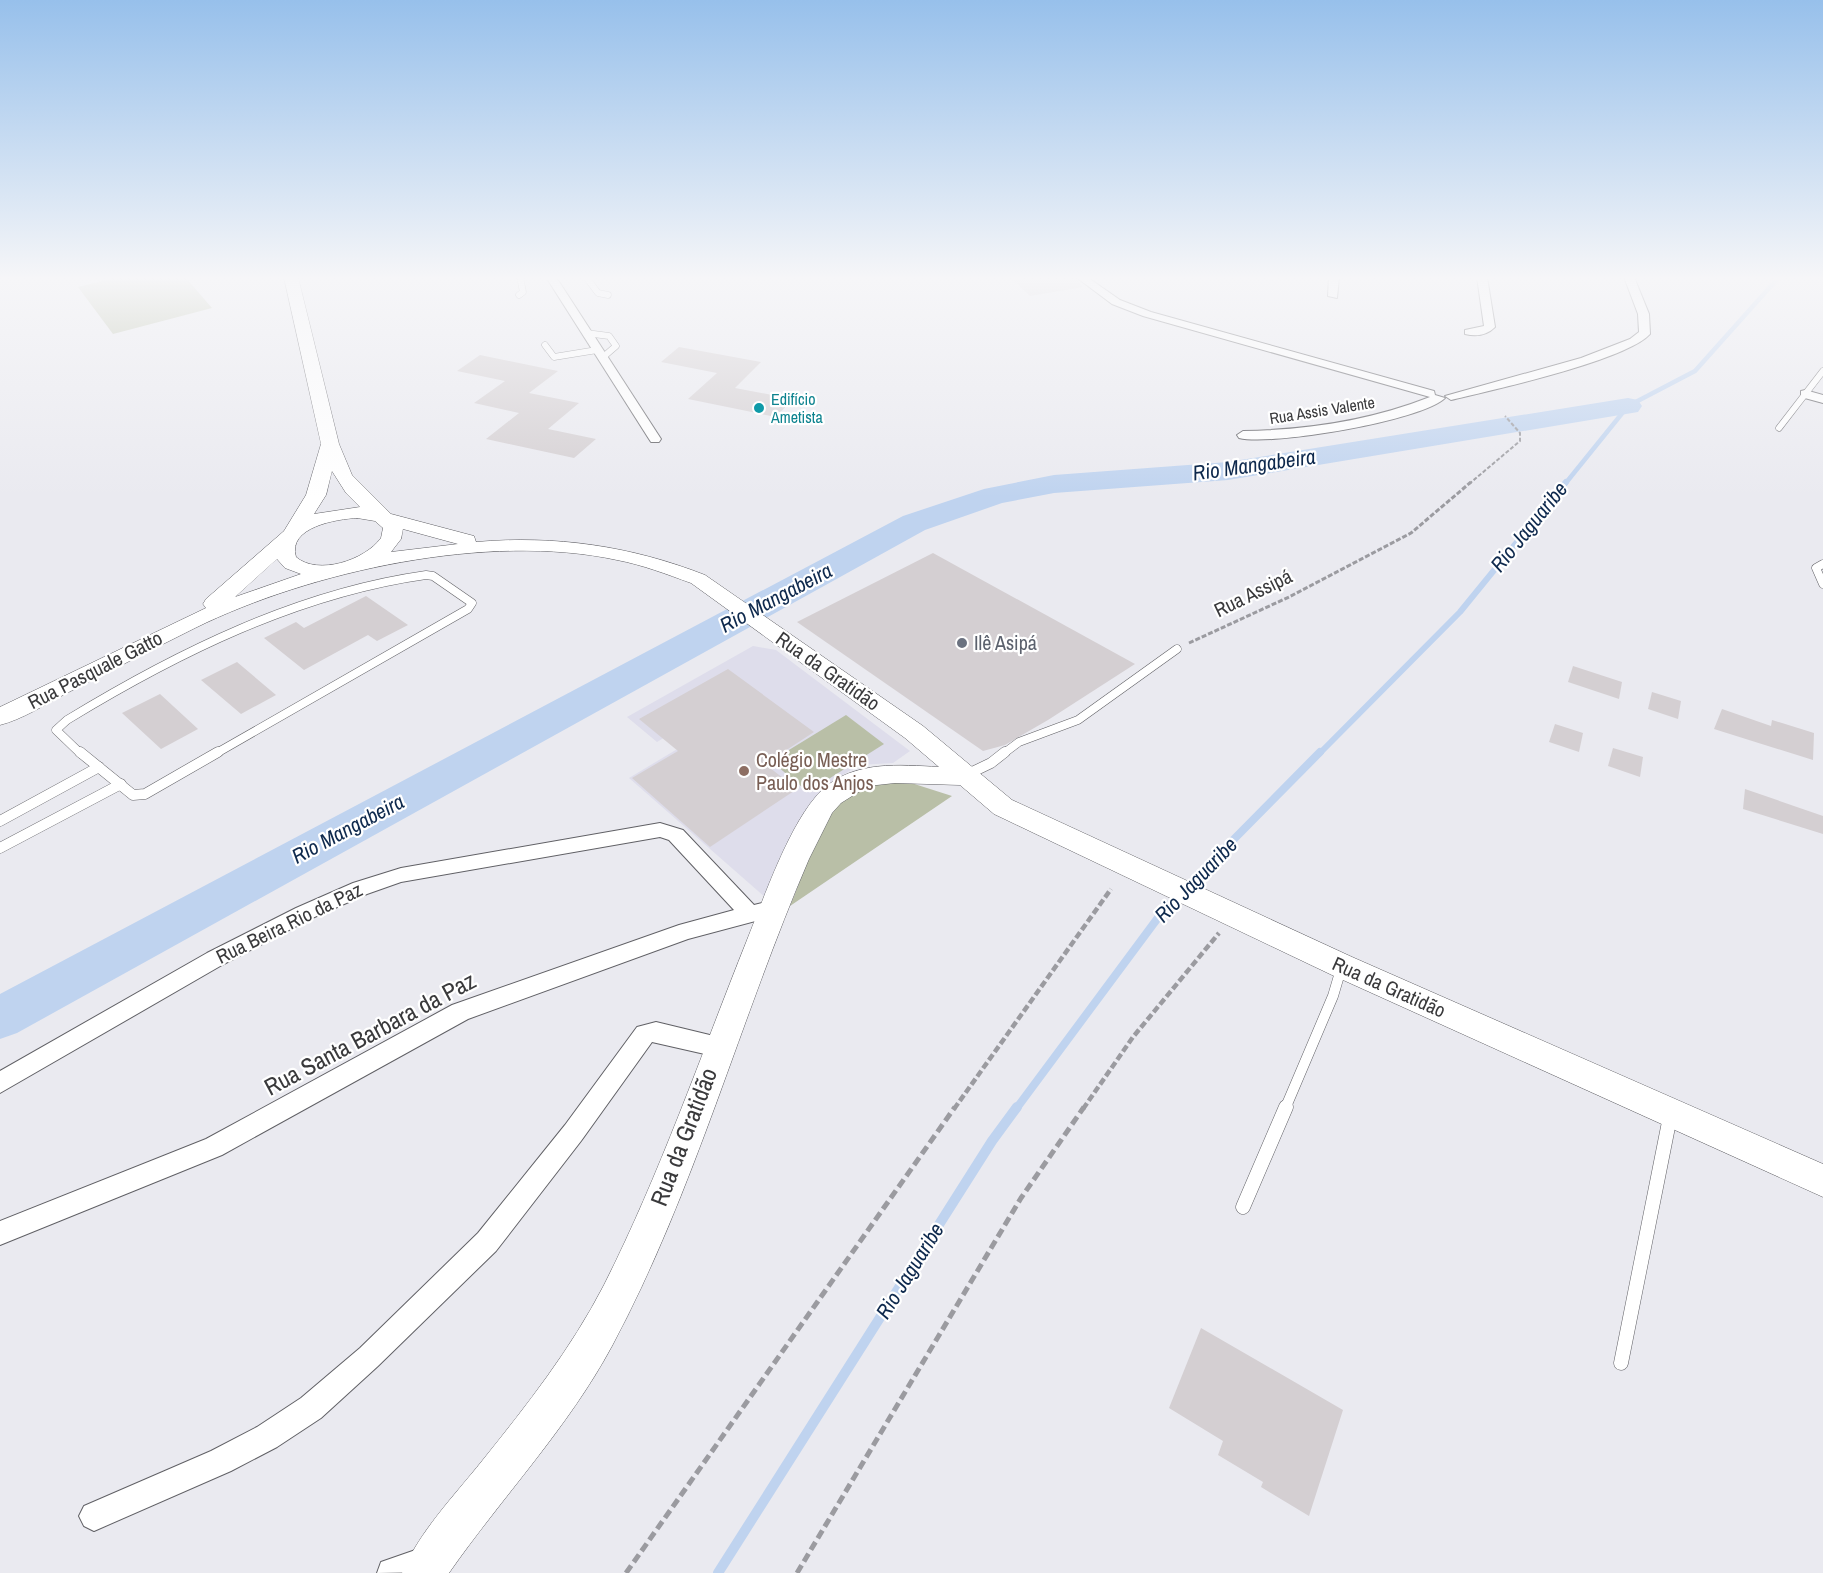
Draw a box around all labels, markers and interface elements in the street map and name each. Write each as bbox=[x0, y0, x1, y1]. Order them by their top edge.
place label: Edifício Ametista bbox=[770, 388, 823, 428]
street label: Rua Assis Valente bbox=[1268, 391, 1376, 429]
marker: Edifício Ametista bbox=[752, 401, 766, 415]
water label: Rio Mangabeira bbox=[1191, 442, 1317, 487]
water label: Rio Jaguaribe bbox=[1483, 476, 1574, 578]
water label: Rio Mangabeira bbox=[714, 556, 837, 639]
street label: Rua Assipá bbox=[1209, 562, 1296, 623]
street label: Rua Pasquale Gatto bbox=[23, 624, 167, 715]
street label: Rua da Gratidão bbox=[771, 625, 886, 716]
place label: Ilê Asipá bbox=[974, 629, 1037, 656]
marker: Ilê Asipá bbox=[955, 636, 969, 650]
place label: Colégio Mestre Paulo dos Anjos bbox=[756, 746, 874, 796]
marker: Colégio Mestre Paulo dos Anjos bbox=[737, 764, 751, 778]
water label: Rio Mangabeira bbox=[286, 787, 409, 870]
water label: Rio Jaguaribe bbox=[1148, 831, 1244, 929]
street label: Rua Beira Rio da Paz bbox=[211, 875, 366, 970]
street label: Rua da Gratidão bbox=[1328, 950, 1450, 1024]
street label: Rua Santa Barbara da Paz bbox=[258, 964, 481, 1102]
street label: Rua da Gratidão bbox=[642, 1063, 724, 1210]
water label: Rio Jaguaribe bbox=[869, 1217, 951, 1324]

